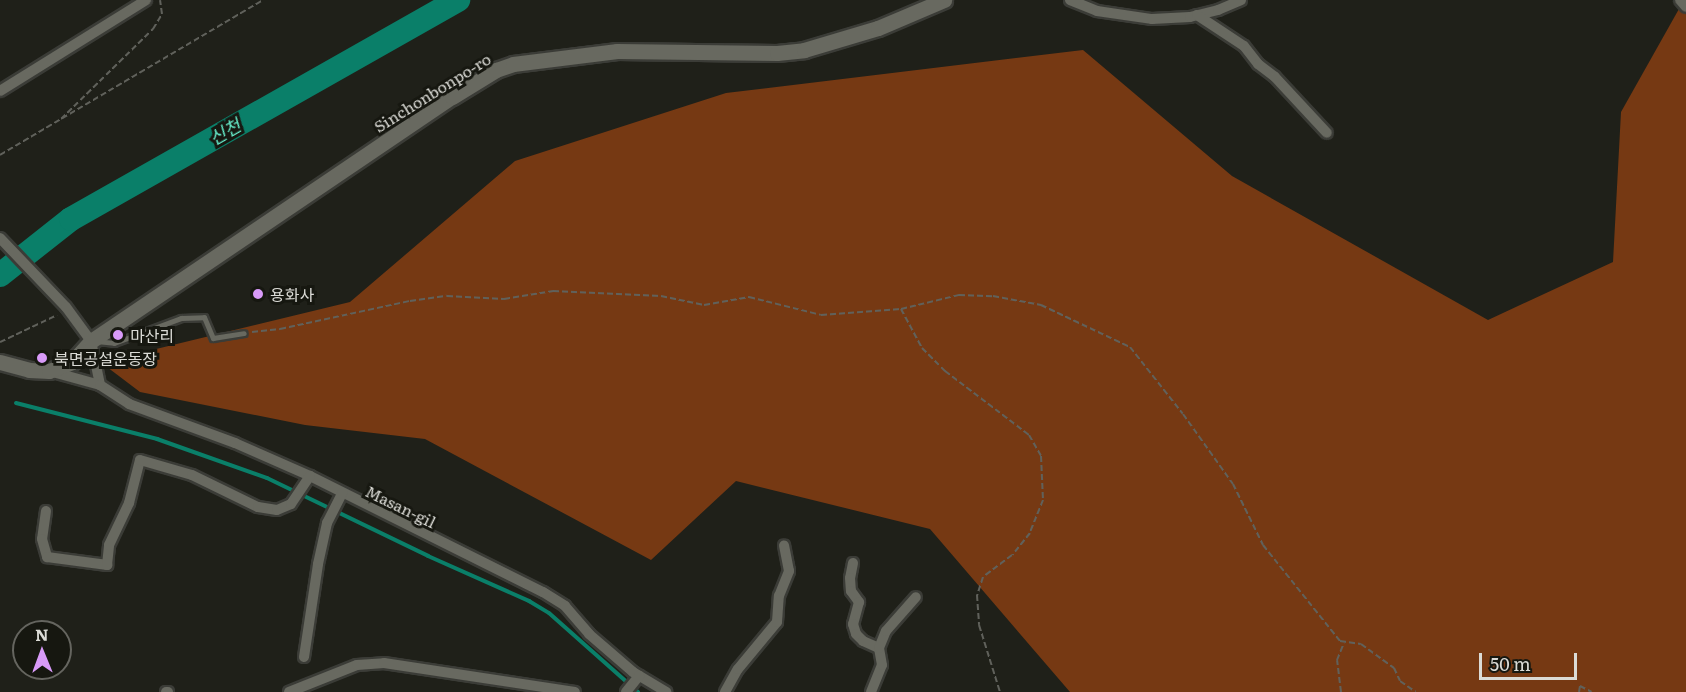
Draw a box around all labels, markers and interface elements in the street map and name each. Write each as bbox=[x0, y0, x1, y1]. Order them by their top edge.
street label: Sinchonbonpo-ro bbox=[370, 48, 494, 136]
water label: 신천 bbox=[205, 114, 245, 150]
place label: 용화사 bbox=[270, 284, 314, 304]
marker: 용화사 bbox=[251, 287, 265, 301]
place label: 마산리 bbox=[130, 325, 174, 345]
marker: 마산리 bbox=[111, 328, 125, 342]
place label: 북면공설운동장 bbox=[54, 348, 157, 368]
marker: 북면공설운동장 bbox=[35, 351, 49, 365]
street label: Masan-gil bbox=[363, 481, 439, 531]
north arrow bbox=[12, 620, 72, 680]
text: N bbox=[35, 622, 49, 646]
scale bar bbox=[1482, 641, 1580, 679]
text: 50 m bbox=[1490, 650, 1531, 677]

